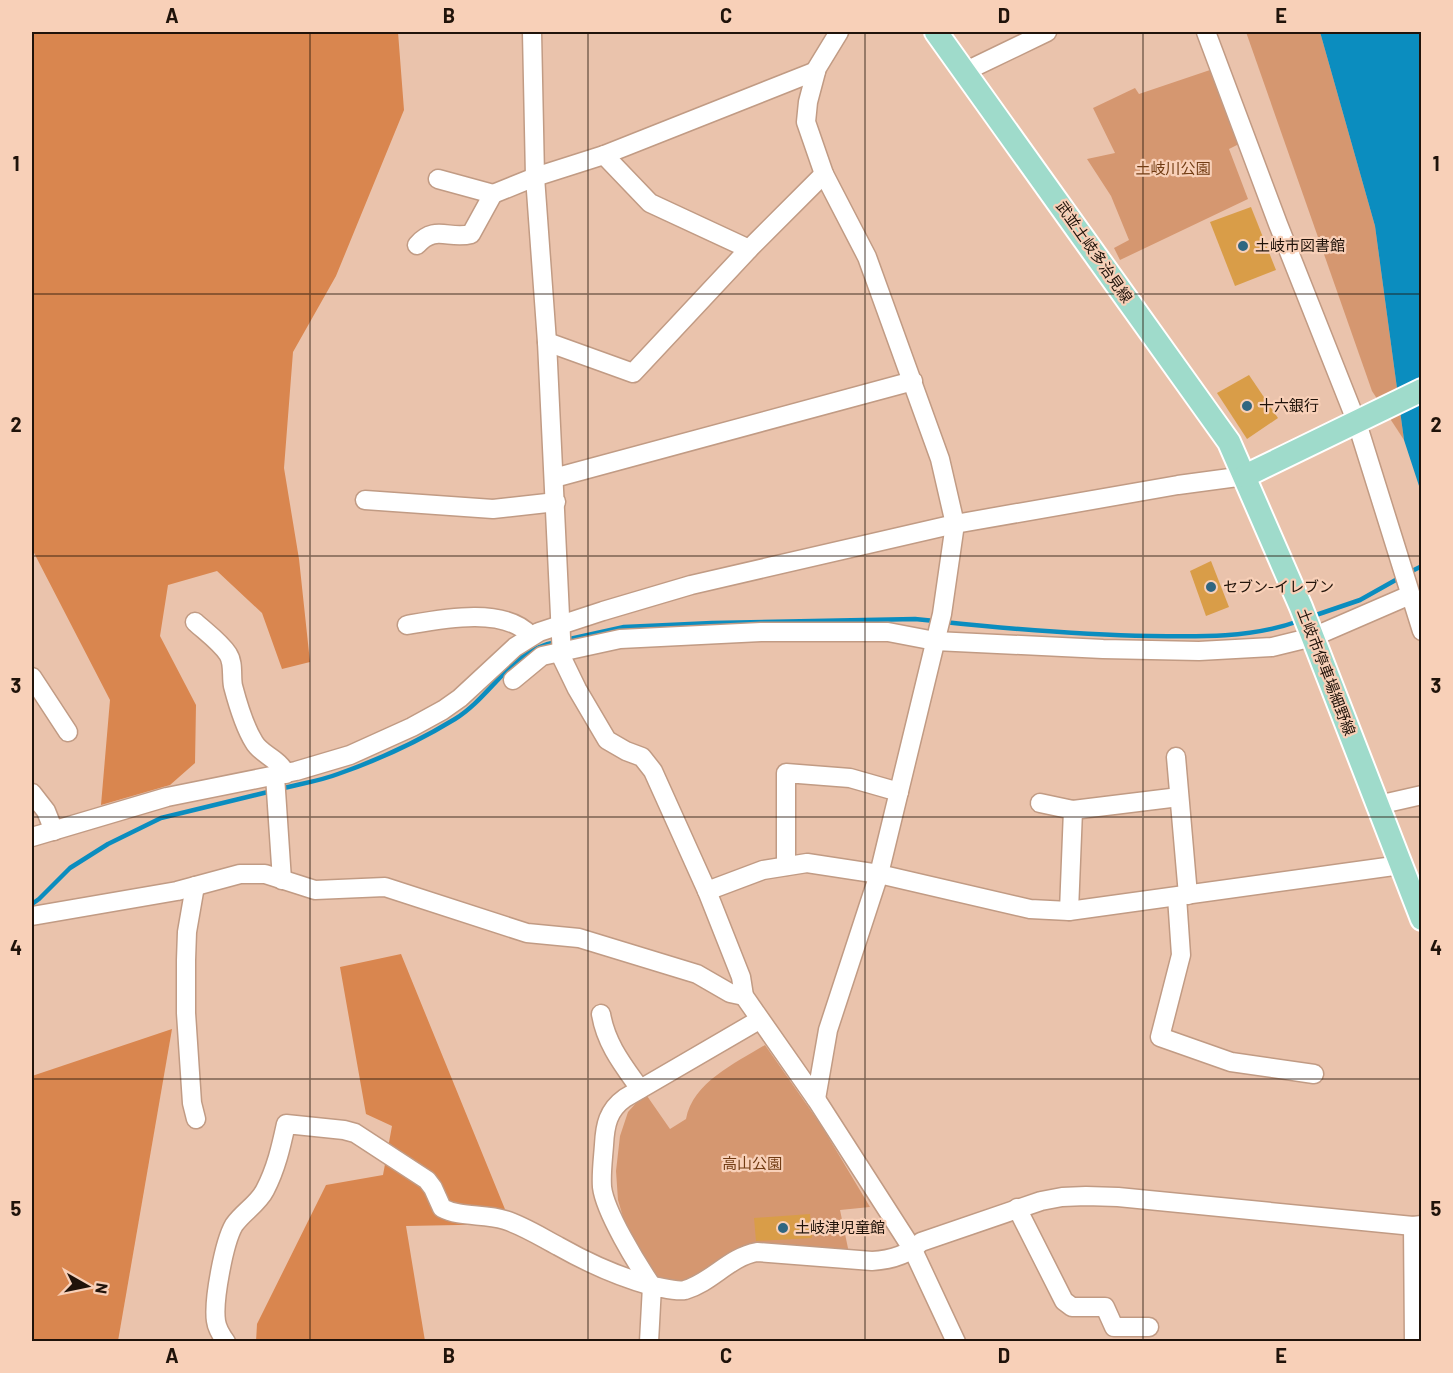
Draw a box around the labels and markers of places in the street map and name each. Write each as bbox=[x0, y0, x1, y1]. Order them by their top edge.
place label: 土岐市図書館 bbox=[1255, 236, 1345, 254]
marker: 土岐市図書館 bbox=[1236, 239, 1250, 253]
place label: 十六銀行 bbox=[1259, 396, 1319, 414]
marker: 十六銀行 bbox=[1240, 399, 1254, 413]
place label: セブン-イレブン bbox=[1223, 577, 1334, 595]
marker: セブン-イレブン bbox=[1204, 580, 1218, 594]
place label: 土岐津児童館 bbox=[795, 1218, 885, 1236]
marker: 土岐津児童館 bbox=[776, 1221, 790, 1235]

